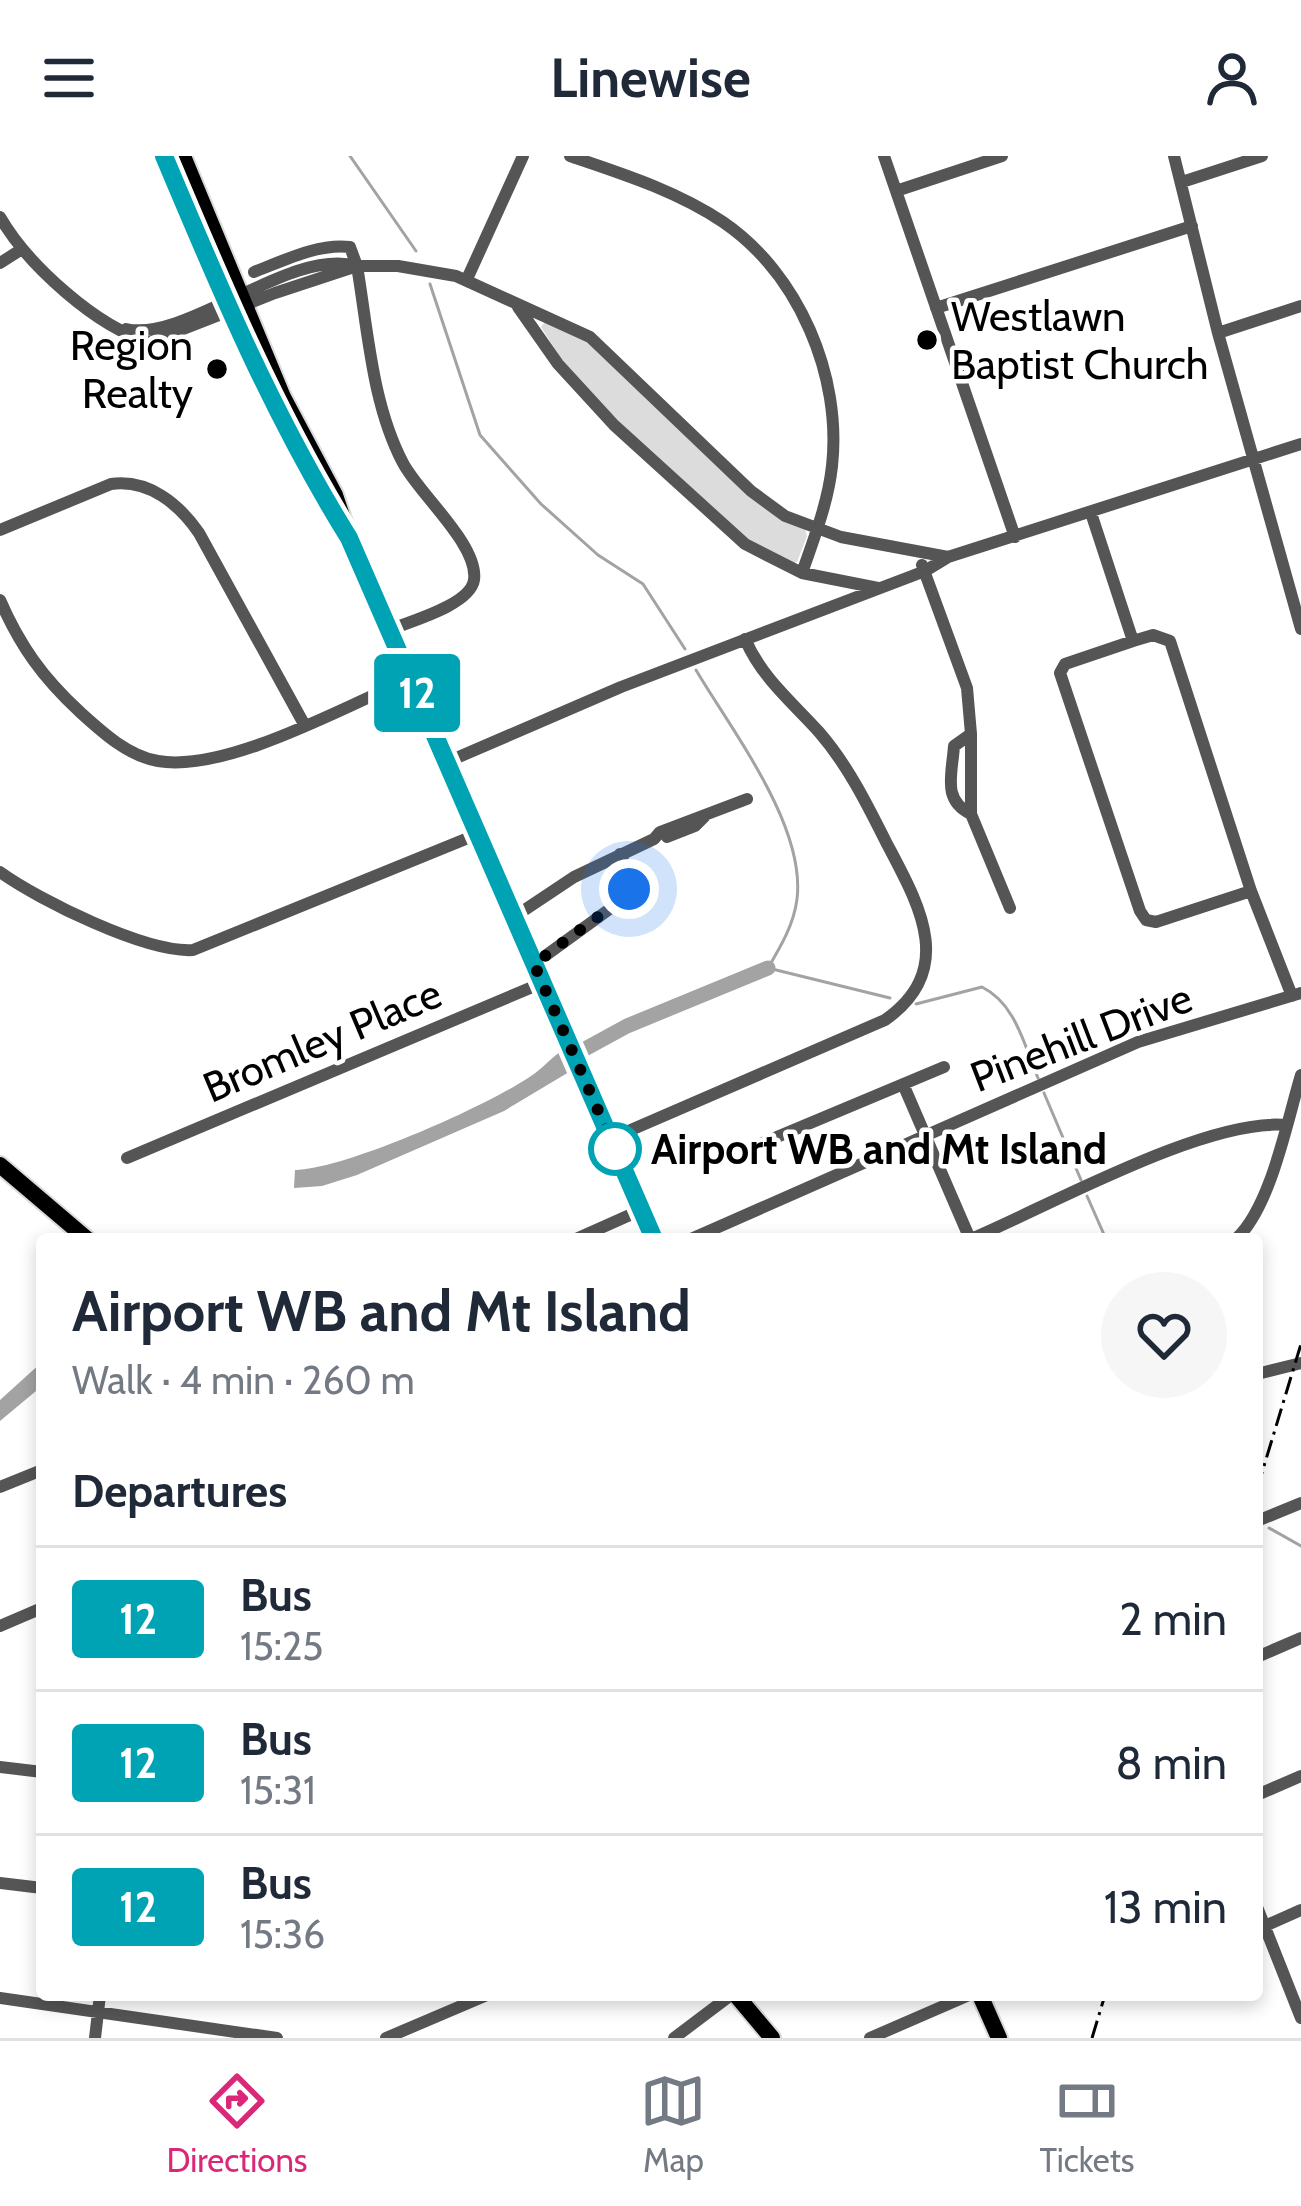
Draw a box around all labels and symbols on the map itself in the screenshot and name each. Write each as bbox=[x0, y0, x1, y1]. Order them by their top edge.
place label: Westlawn Baptist Church bbox=[951, 290, 1209, 390]
place label: Region Realty bbox=[70, 319, 193, 419]
marker: Westlawn Baptist Church bbox=[914, 327, 940, 353]
marker: Region Realty bbox=[204, 356, 230, 382]
line badge: 12 bbox=[363, 654, 471, 732]
your location bbox=[599, 859, 659, 919]
street label: Bromley Place bbox=[195, 967, 449, 1113]
street label: Pinehill Drive bbox=[963, 971, 1199, 1103]
place label: Airport WB and Mt Island bbox=[651, 1123, 1107, 1175]
marker: Airport WB and Mt Island bbox=[590, 1124, 640, 1174]

